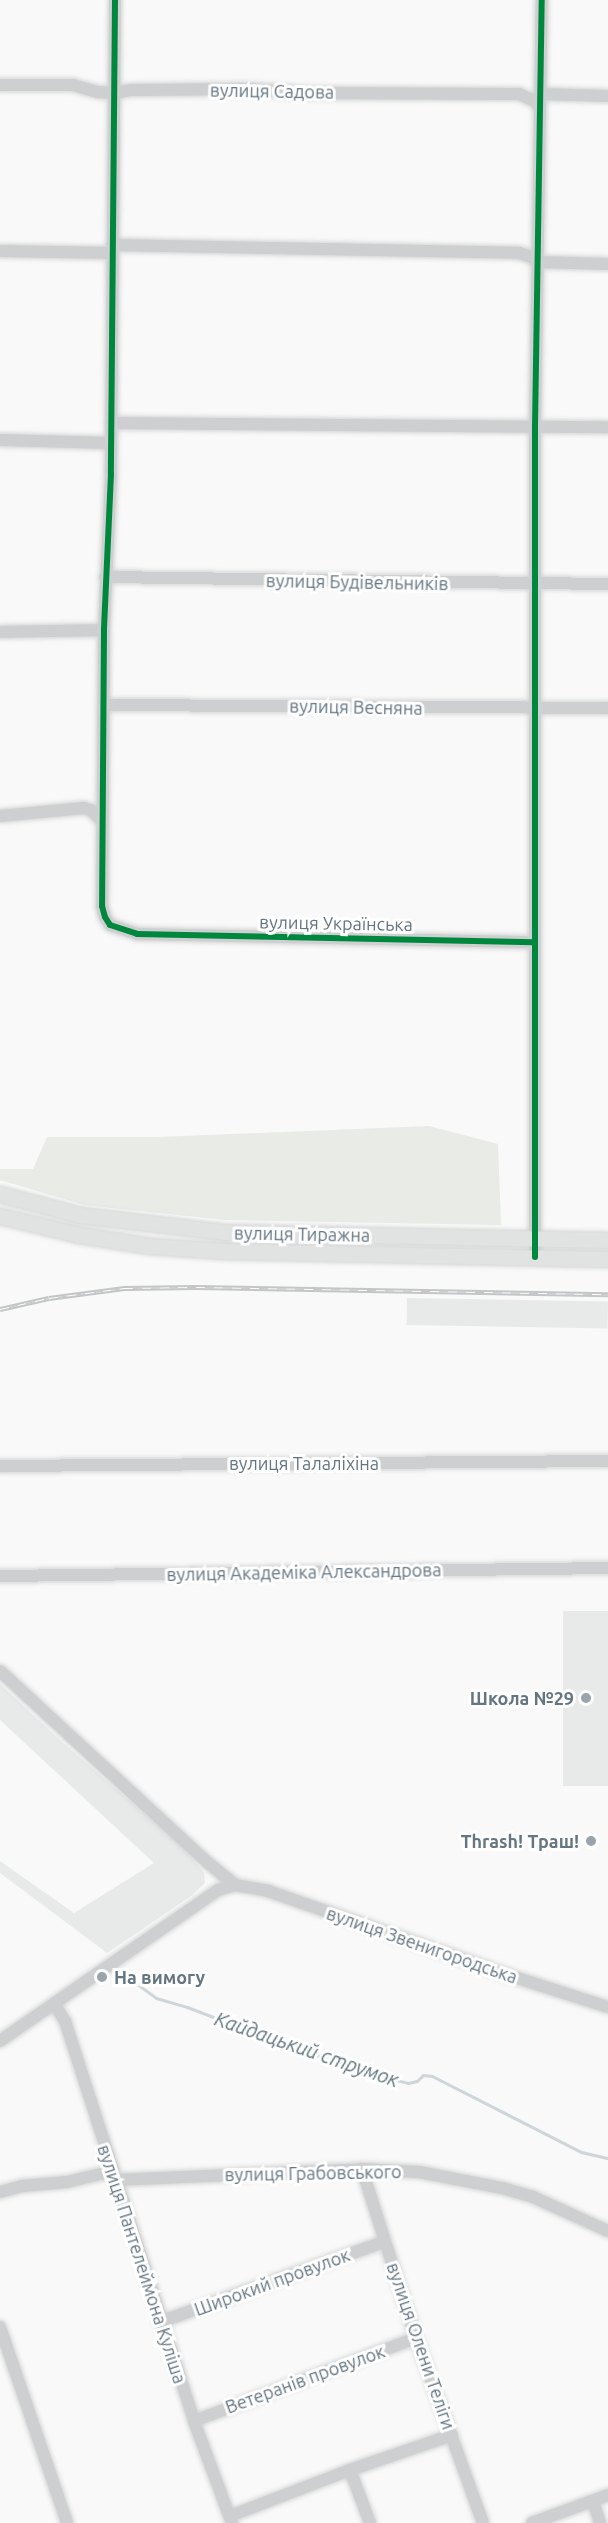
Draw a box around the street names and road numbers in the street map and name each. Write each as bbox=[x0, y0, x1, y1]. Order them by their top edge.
street label: вулиця Садова bbox=[210, 79, 334, 103]
street label: вулиця Будівельників bbox=[266, 570, 448, 594]
street label: вулиця Весняна bbox=[289, 695, 423, 719]
street label: вулиця Українська bbox=[259, 911, 413, 935]
street label: вулиця Тиражна bbox=[234, 1222, 370, 1246]
street label: вулиця Талаліхіна bbox=[229, 1452, 379, 1474]
street label: вулиця Академіка Александрова bbox=[166, 1559, 442, 1585]
street label: вулиця Звенигородська bbox=[324, 1902, 520, 1988]
street label: вулиця Пантелеймона Куліша bbox=[93, 2142, 191, 2386]
street label: вулиця Грабовського bbox=[224, 2161, 402, 2185]
street label: Широкий провулок bbox=[191, 2244, 353, 2320]
street label: вулиця Олени Теліги bbox=[382, 2260, 460, 2432]
street label: Ветеранів провулок bbox=[222, 2340, 388, 2418]

